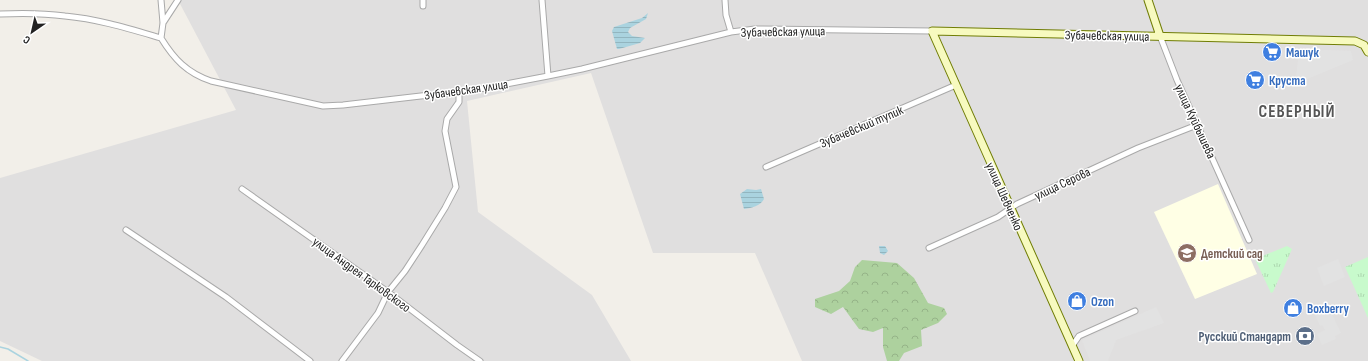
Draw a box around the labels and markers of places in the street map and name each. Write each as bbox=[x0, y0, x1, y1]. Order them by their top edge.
supermarket icon: Машук bbox=[1261, 41, 1283, 63]
place label: Машук bbox=[1286, 45, 1319, 61]
supermarket icon: Круста bbox=[1244, 69, 1266, 91]
place label: Круста bbox=[1269, 73, 1305, 89]
school or university icon: Детский сад bbox=[1176, 242, 1198, 264]
place label: Детский сад bbox=[1201, 246, 1263, 262]
shop icon: Ozon bbox=[1066, 290, 1088, 312]
place label: Ozon bbox=[1091, 294, 1114, 310]
shop icon: Boxberry bbox=[1282, 297, 1304, 319]
place label: Boxberry bbox=[1307, 301, 1349, 317]
bank icon: Русский Стандарт bbox=[1294, 325, 1316, 347]
place label: Русский Стандарт bbox=[1199, 329, 1291, 345]

